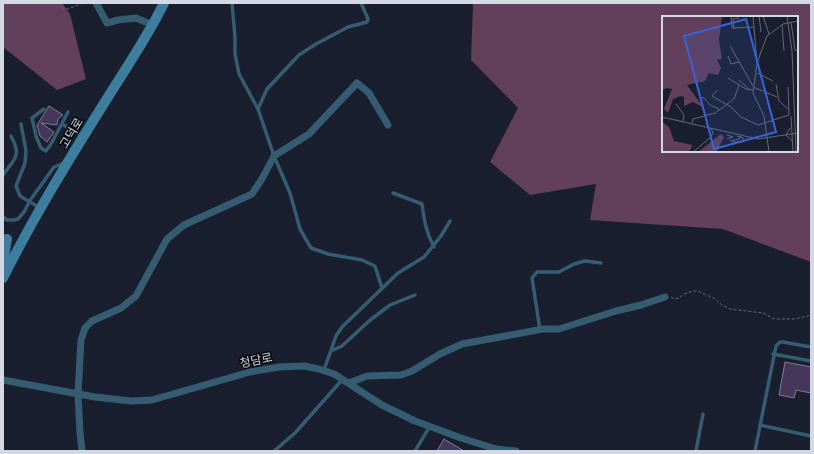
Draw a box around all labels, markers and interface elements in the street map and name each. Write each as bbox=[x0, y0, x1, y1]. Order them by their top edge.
inset map bbox=[662, 16, 798, 152]
street label: 고덕로 bbox=[56, 115, 86, 151]
street label: 청담로 bbox=[238, 349, 274, 371]

